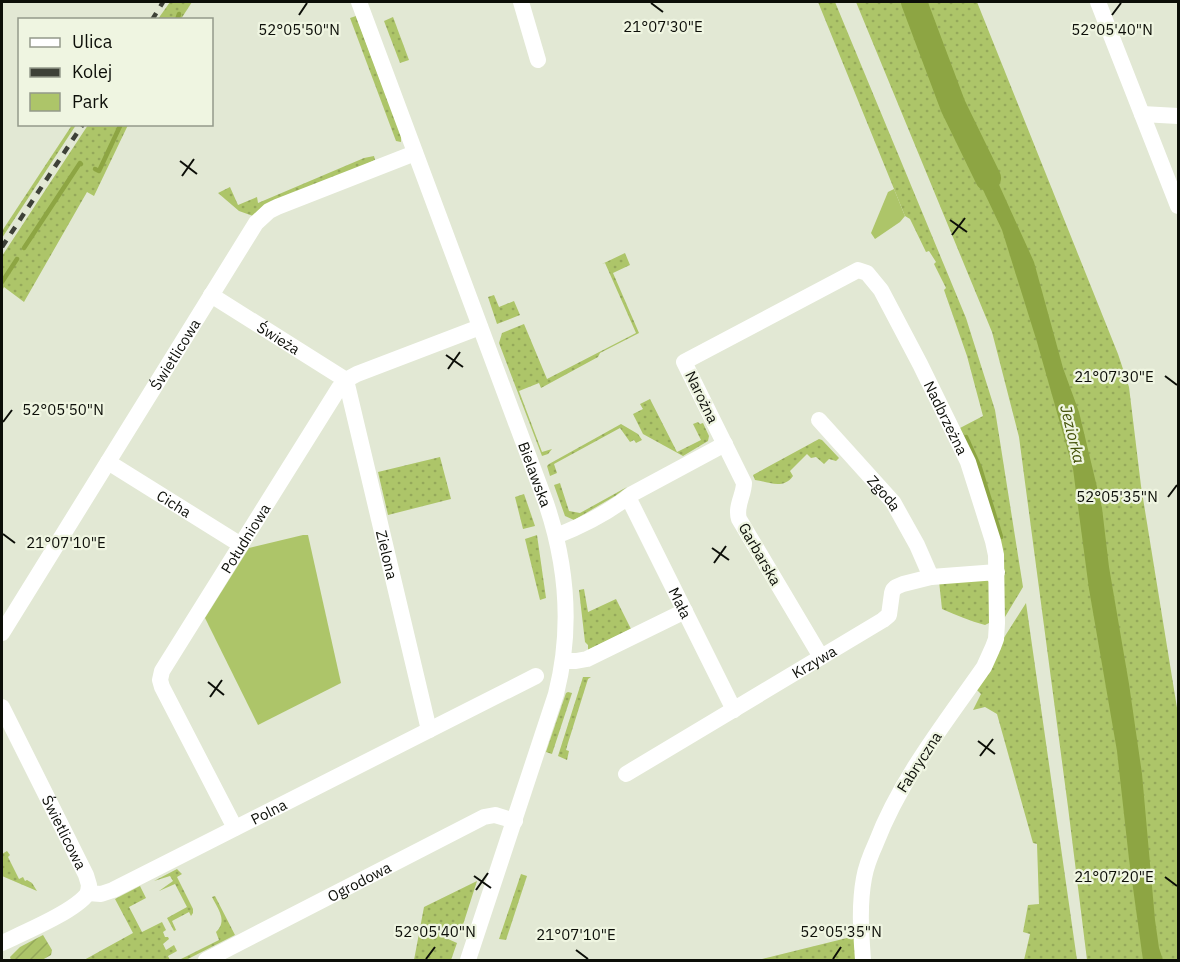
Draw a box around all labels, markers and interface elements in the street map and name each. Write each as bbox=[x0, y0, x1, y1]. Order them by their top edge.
text: 21°07'30"E bbox=[623, 17, 703, 36]
legend bbox=[18, 18, 213, 126]
text: 52°05'50"N bbox=[258, 20, 340, 39]
text: 52°05'40"N bbox=[1071, 20, 1153, 39]
text: Ulica bbox=[72, 30, 113, 53]
text: Kolej bbox=[72, 60, 112, 83]
text: Park bbox=[72, 90, 109, 113]
street label: Świetlicowa bbox=[145, 315, 204, 393]
street label: Świeża bbox=[254, 317, 304, 358]
text: 21°07'30"E bbox=[1074, 367, 1154, 386]
street label: Narożna bbox=[681, 368, 723, 426]
street label: Nadbrzeżna bbox=[920, 377, 972, 458]
text: 52°05'50"N bbox=[22, 400, 104, 419]
water label: Jeziorka bbox=[1056, 403, 1090, 465]
street label: Bielawska bbox=[514, 439, 556, 510]
street label: Zgoda bbox=[864, 471, 905, 514]
street label: Cicha bbox=[153, 485, 195, 521]
text: 52°05'35"N bbox=[1076, 487, 1158, 506]
street label: Południowa bbox=[216, 500, 274, 576]
street label: Garbarska bbox=[734, 519, 786, 589]
street label: Zielona bbox=[372, 528, 402, 581]
text: 21°07'10"E bbox=[26, 533, 106, 552]
street label: Mała bbox=[665, 584, 696, 621]
street label: Krzywa bbox=[788, 641, 840, 682]
street label: Fabryczna bbox=[892, 728, 946, 796]
street label: Świetlicowa bbox=[38, 792, 91, 873]
street label: Polna bbox=[247, 794, 290, 828]
street label: Ogrodowa bbox=[324, 857, 394, 906]
text: 21°07'20"E bbox=[1074, 867, 1154, 886]
text: 52°05'40"N bbox=[394, 922, 476, 941]
text: 52°05'35"N bbox=[800, 922, 882, 941]
text: 21°07'10"E bbox=[536, 925, 616, 944]

